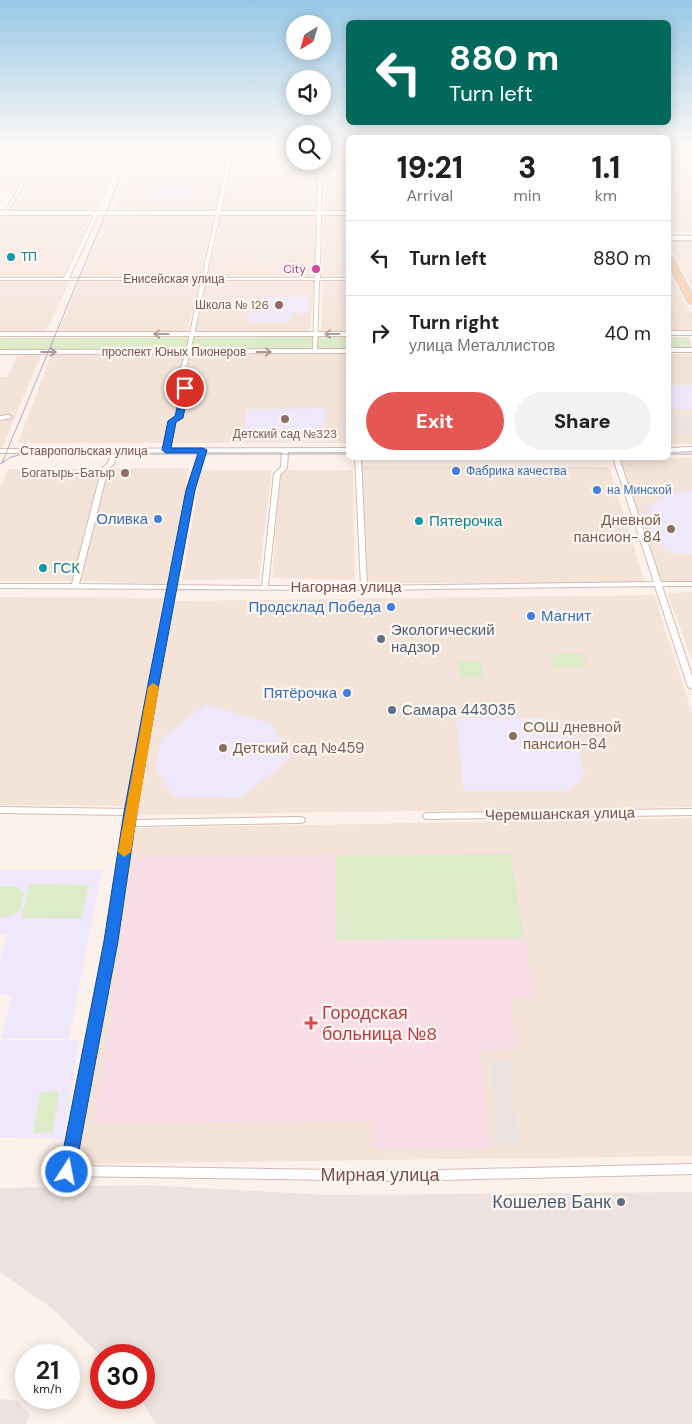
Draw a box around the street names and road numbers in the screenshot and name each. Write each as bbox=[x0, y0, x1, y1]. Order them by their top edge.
street label: Енисейская улица bbox=[123, 271, 225, 287]
street label: проспект Юных Пионеров bbox=[102, 344, 246, 360]
street label: Ставропольская улица bbox=[20, 443, 148, 459]
street label: Нагорная улица bbox=[291, 577, 402, 597]
street label: Черемшанская улица bbox=[485, 803, 636, 825]
street label: Мирная улица bbox=[320, 1163, 441, 1187]

